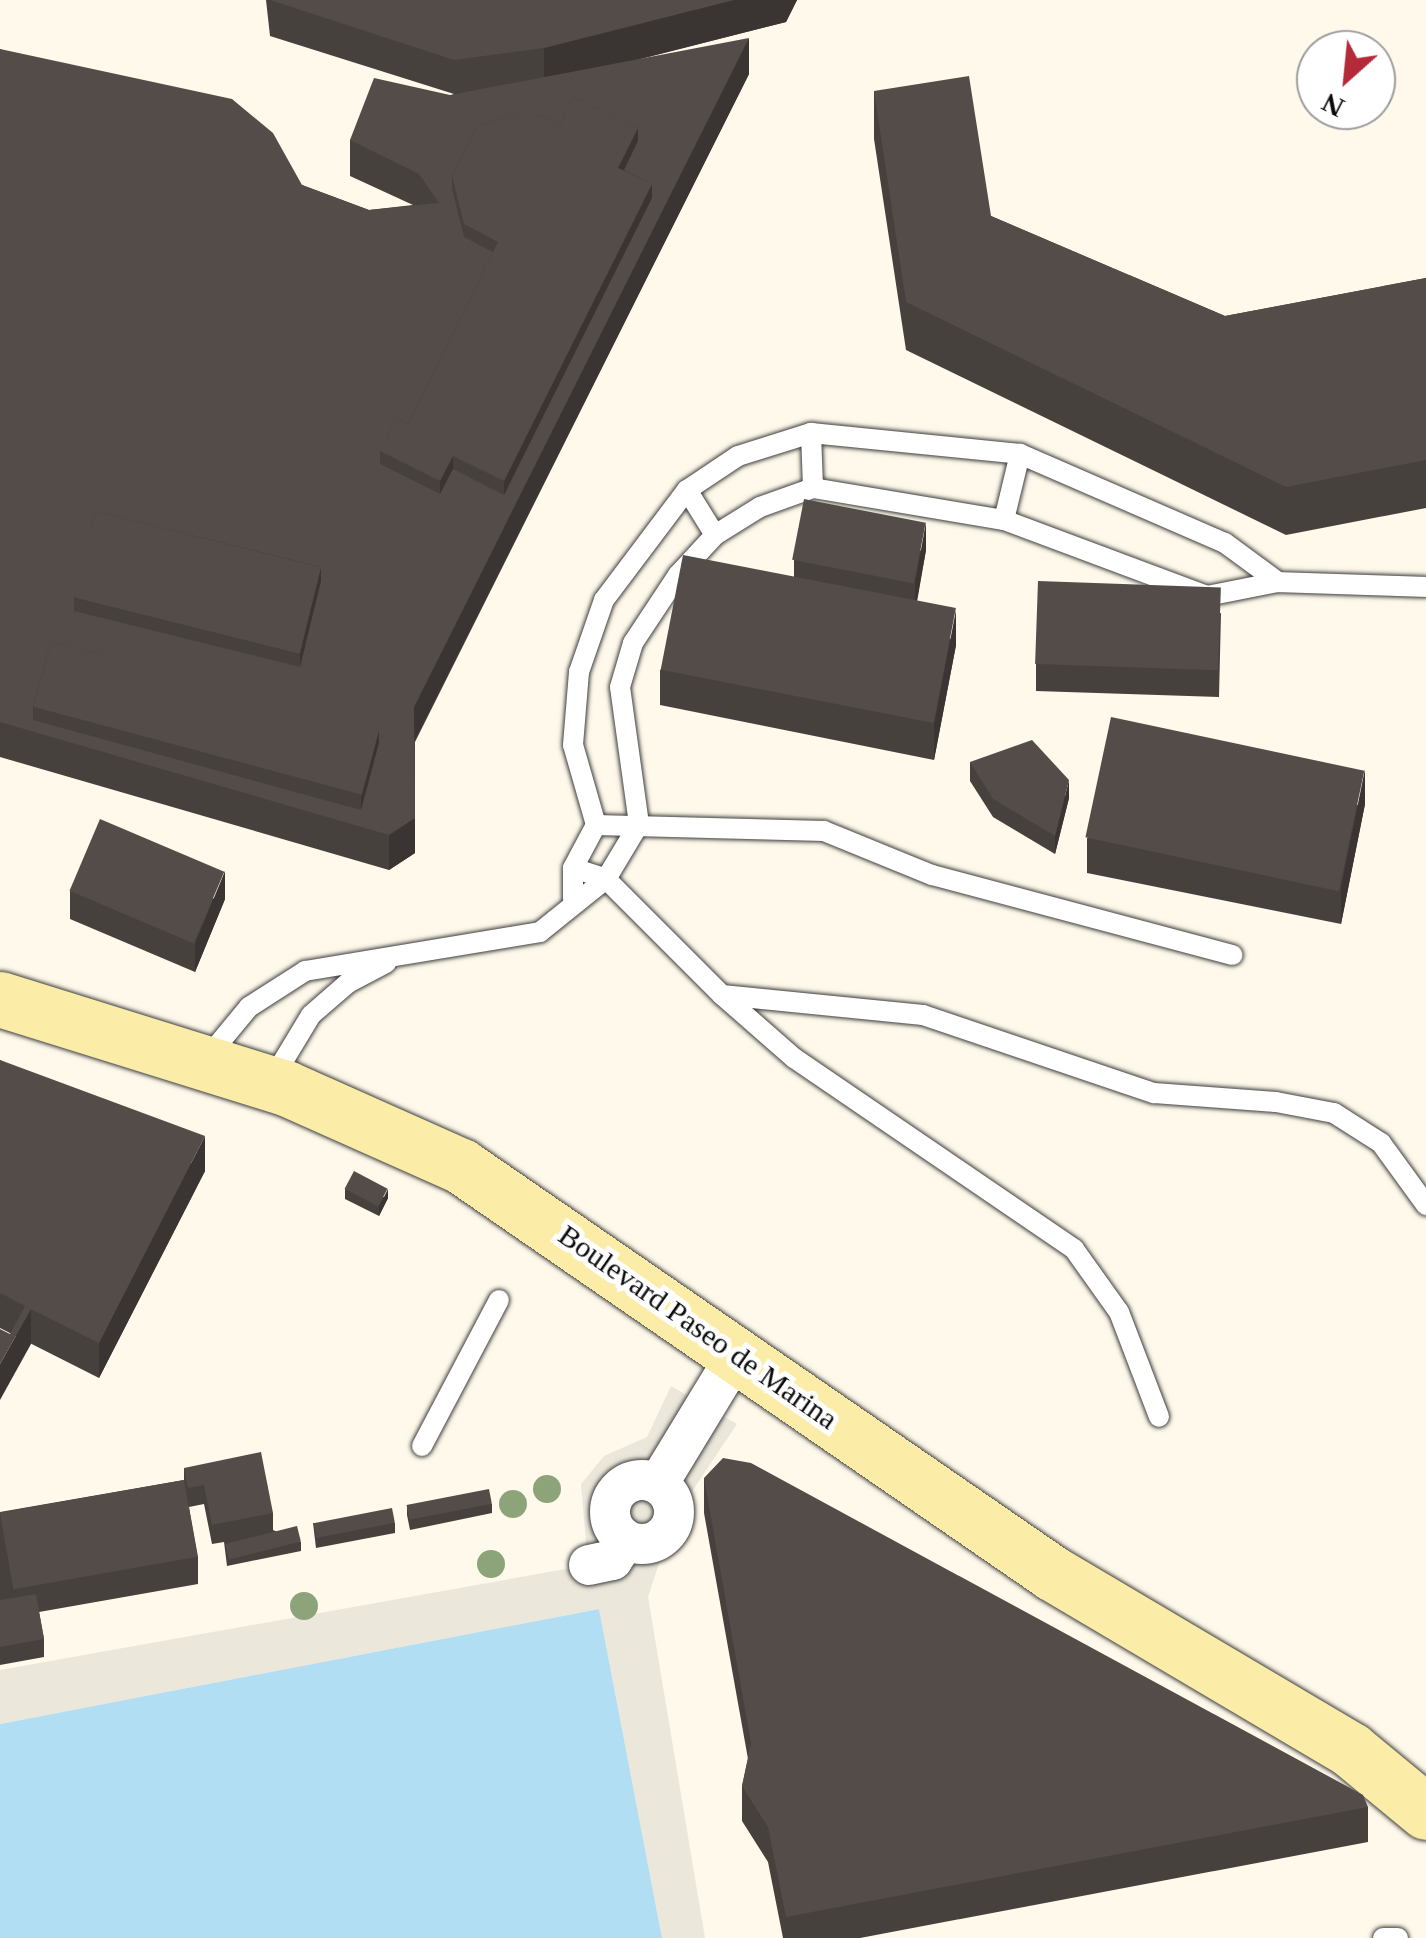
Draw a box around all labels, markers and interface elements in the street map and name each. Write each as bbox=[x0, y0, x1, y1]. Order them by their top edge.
north arrow bbox=[1296, 30, 1396, 130]
text: N bbox=[1317, 87, 1349, 124]
street label: Boulevard Paseo de Marina bbox=[552, 1217, 844, 1437]

